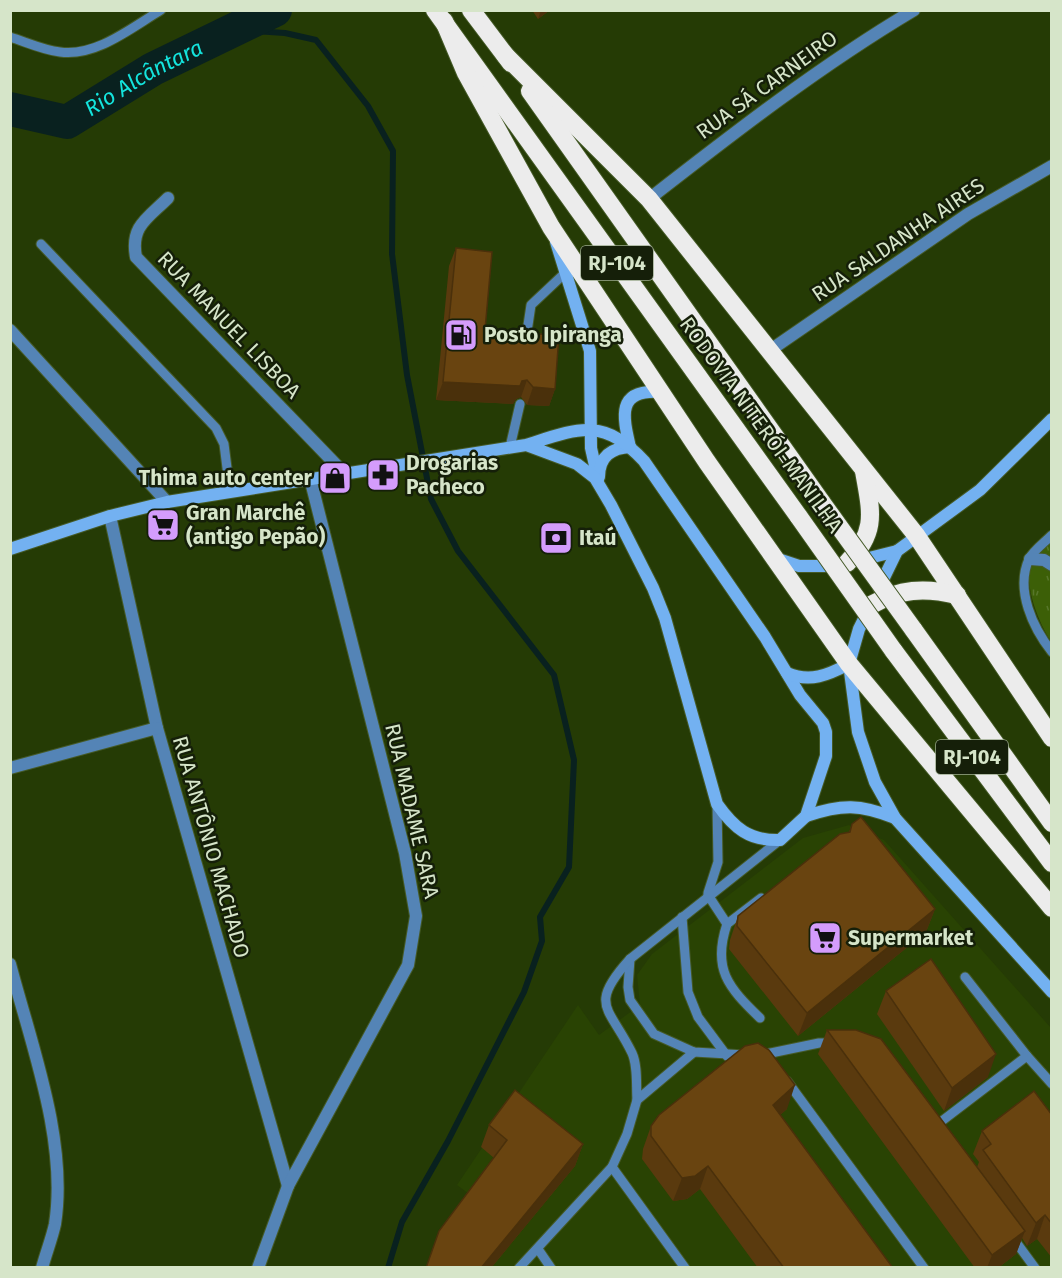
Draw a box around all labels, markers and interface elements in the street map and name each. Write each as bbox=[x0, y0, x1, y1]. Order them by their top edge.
street label: RUA SÁ CARNEIRO bbox=[691, 25, 843, 145]
water label: Rio Alcântara bbox=[79, 34, 207, 122]
street label: RUA SALDANHA AIRES bbox=[807, 173, 989, 307]
street label: RUA MANUEL LISBOA bbox=[152, 246, 306, 404]
road number: RJ-104 bbox=[581, 246, 653, 280]
street label: RODOVIA NITERÓI-MANILHA bbox=[674, 312, 848, 538]
fuel station icon: Posto Ipiranga bbox=[443, 317, 479, 353]
place label: Posto Ipiranga bbox=[484, 322, 622, 348]
place label: Drogarias Pacheco bbox=[406, 450, 498, 500]
pharmacy icon: Drogarias Pacheco bbox=[365, 457, 401, 493]
shop icon: Thima auto center bbox=[317, 460, 353, 496]
place label: Thima auto center bbox=[139, 465, 313, 491]
place label: Gran Marchê (antigo Pepão) bbox=[186, 500, 325, 550]
supermarket icon: Gran Marchê (antigo Pepão) bbox=[145, 507, 181, 543]
bank icon: Itaú bbox=[538, 520, 574, 556]
place label: Itaú bbox=[579, 525, 617, 551]
street label: RUA MADAME SARA bbox=[379, 721, 445, 901]
street label: RUA ANTÔNIO MACHADO bbox=[167, 733, 255, 961]
road number: RJ-104 bbox=[936, 740, 1008, 774]
supermarket icon: Supermarket bbox=[807, 920, 843, 956]
place label: Supermarket bbox=[848, 925, 974, 951]

